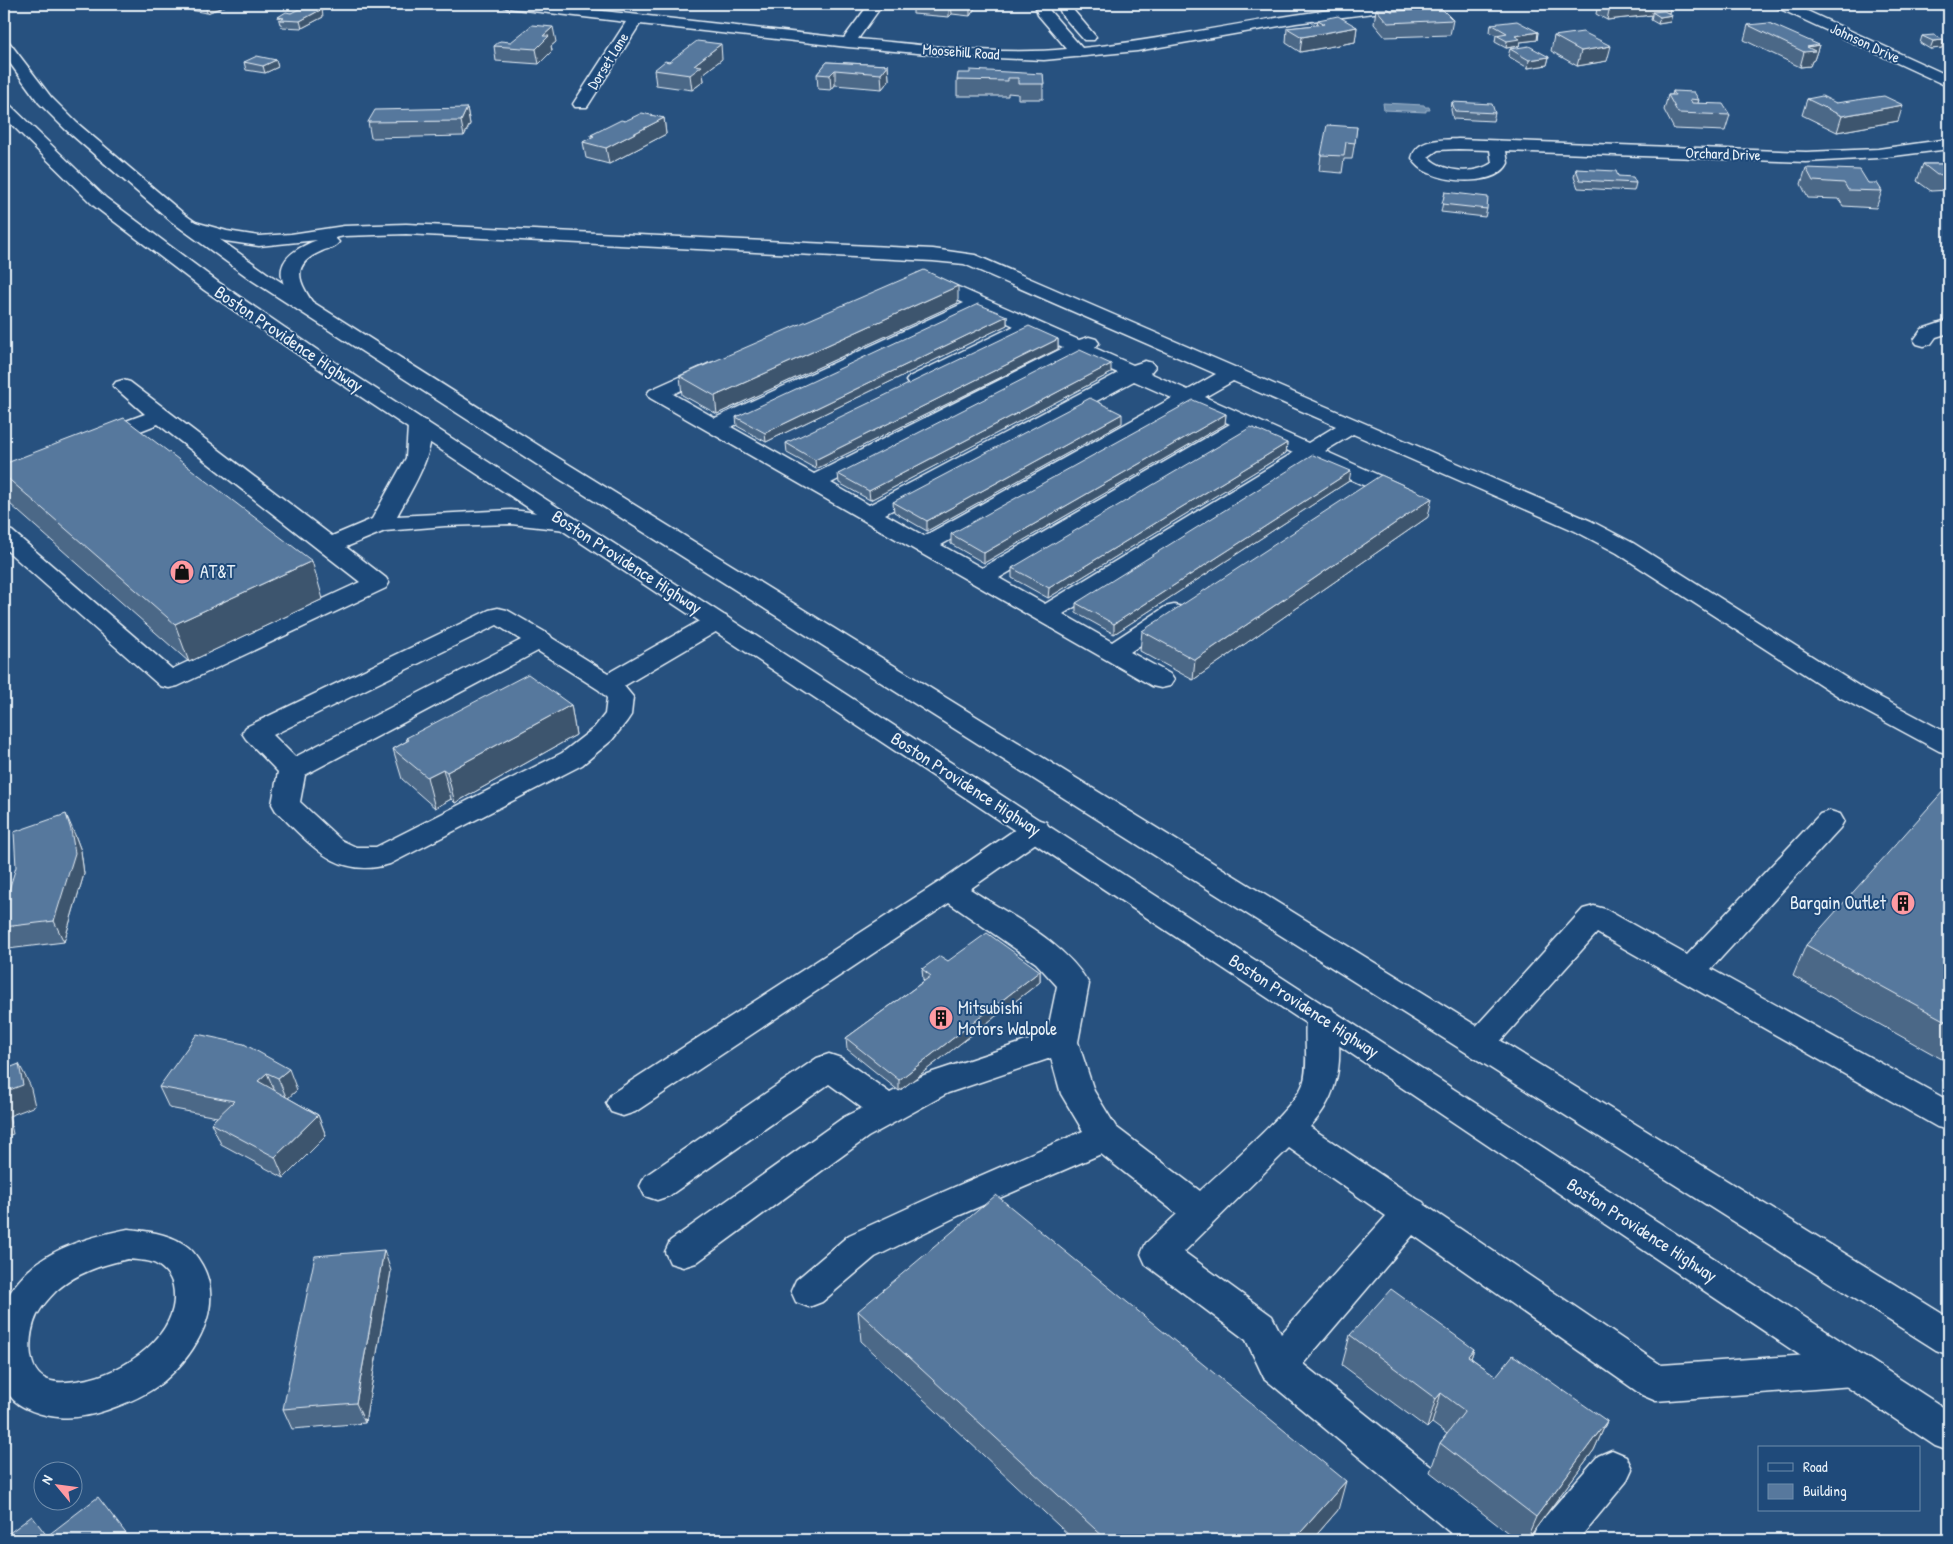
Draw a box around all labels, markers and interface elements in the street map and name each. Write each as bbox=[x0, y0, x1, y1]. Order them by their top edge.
street label: Johnson Drive bbox=[1827, 17, 1904, 68]
street label: Dorset Lane bbox=[582, 28, 633, 93]
street label: Moosehill Road bbox=[922, 38, 1000, 65]
street label: Orchard Drive bbox=[1685, 142, 1761, 165]
street label: Boston Providence Highway bbox=[210, 279, 369, 398]
street label: Boston Providence Highway bbox=[547, 504, 708, 620]
shop icon: AT&T bbox=[169, 559, 195, 585]
place label: AT&T bbox=[200, 559, 236, 584]
street label: Boston Providence Highway bbox=[886, 726, 1047, 842]
place label: Bargain Outlet bbox=[1790, 890, 1887, 915]
building icon: Bargain Outlet bbox=[1890, 890, 1916, 916]
street label: Boston Providence Highway bbox=[1224, 948, 1385, 1064]
place label: Mitsubishi Motors Walpole bbox=[958, 995, 1057, 1041]
building icon: Mitsubishi Motors Walpole bbox=[928, 1005, 954, 1031]
street label: Boston Providence Highway bbox=[1562, 1172, 1723, 1288]
legend bbox=[1758, 1446, 1920, 1512]
text: Road bbox=[1803, 1456, 1828, 1477]
north arrow bbox=[32, 1462, 82, 1512]
text: N bbox=[36, 1471, 57, 1487]
text: Building bbox=[1803, 1480, 1847, 1501]

